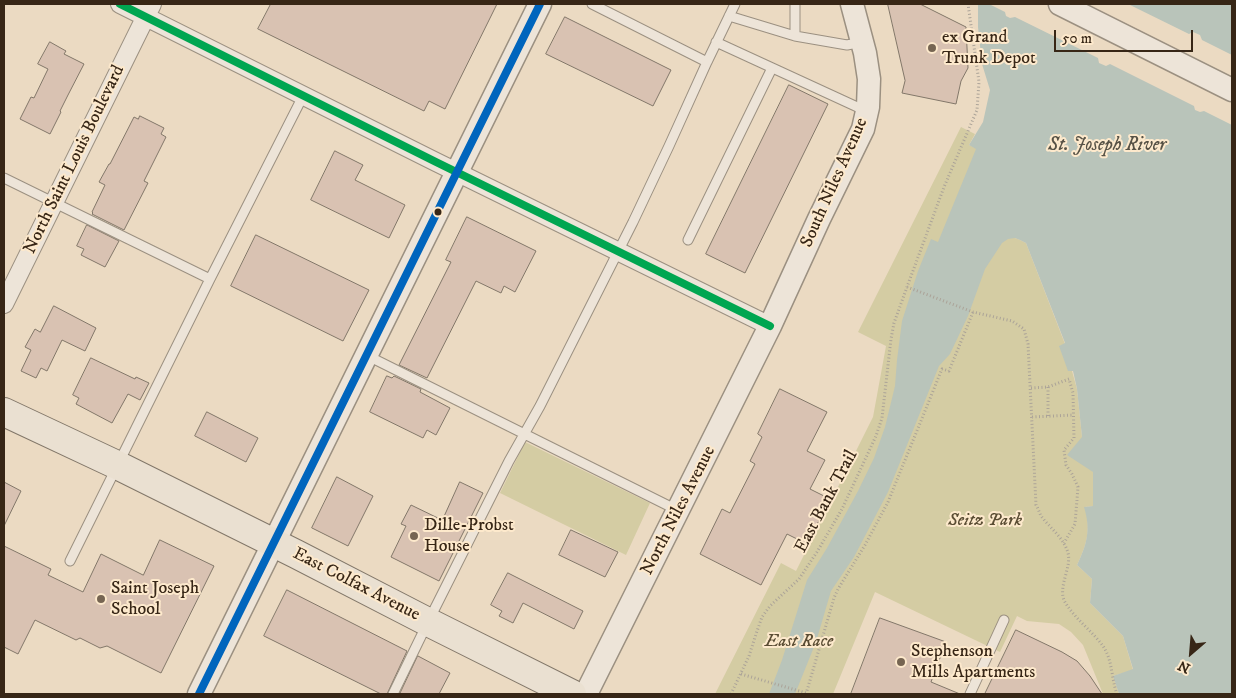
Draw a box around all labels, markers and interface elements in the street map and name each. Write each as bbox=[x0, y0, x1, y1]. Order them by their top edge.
scale bar bbox=[1056, 20, 1195, 52]
place label: ex Grand Trunk Depot bbox=[942, 27, 1036, 70]
text: 50 m bbox=[1062, 29, 1092, 48]
marker: ex Grand Trunk Depot bbox=[926, 42, 938, 54]
street label: North Saint Louis Boulevard bbox=[20, 62, 130, 258]
street label: South Niles Avenue bbox=[797, 115, 873, 251]
water label: St. Joseph River bbox=[1048, 135, 1166, 157]
unlabelled marker bbox=[433, 207, 443, 217]
street label: North Niles Avenue bbox=[637, 443, 721, 579]
street label: East Bank Trail bbox=[791, 447, 863, 557]
park label: Seitz Park bbox=[948, 510, 1022, 532]
place label: Dille-Probst House bbox=[424, 515, 514, 558]
marker: Dille-Probst House bbox=[408, 530, 420, 542]
street label: East Colfax Avenue bbox=[289, 544, 423, 626]
place label: Saint Joseph School bbox=[111, 578, 199, 620]
marker: Saint Joseph School bbox=[95, 593, 107, 605]
north arrow bbox=[1166, 628, 1216, 678]
park label: East Race bbox=[765, 631, 833, 653]
place label: Stephenson Mills Apartments bbox=[911, 641, 1035, 684]
marker: Stephenson Mills Apartments bbox=[895, 656, 907, 668]
text: N bbox=[1175, 656, 1193, 677]

